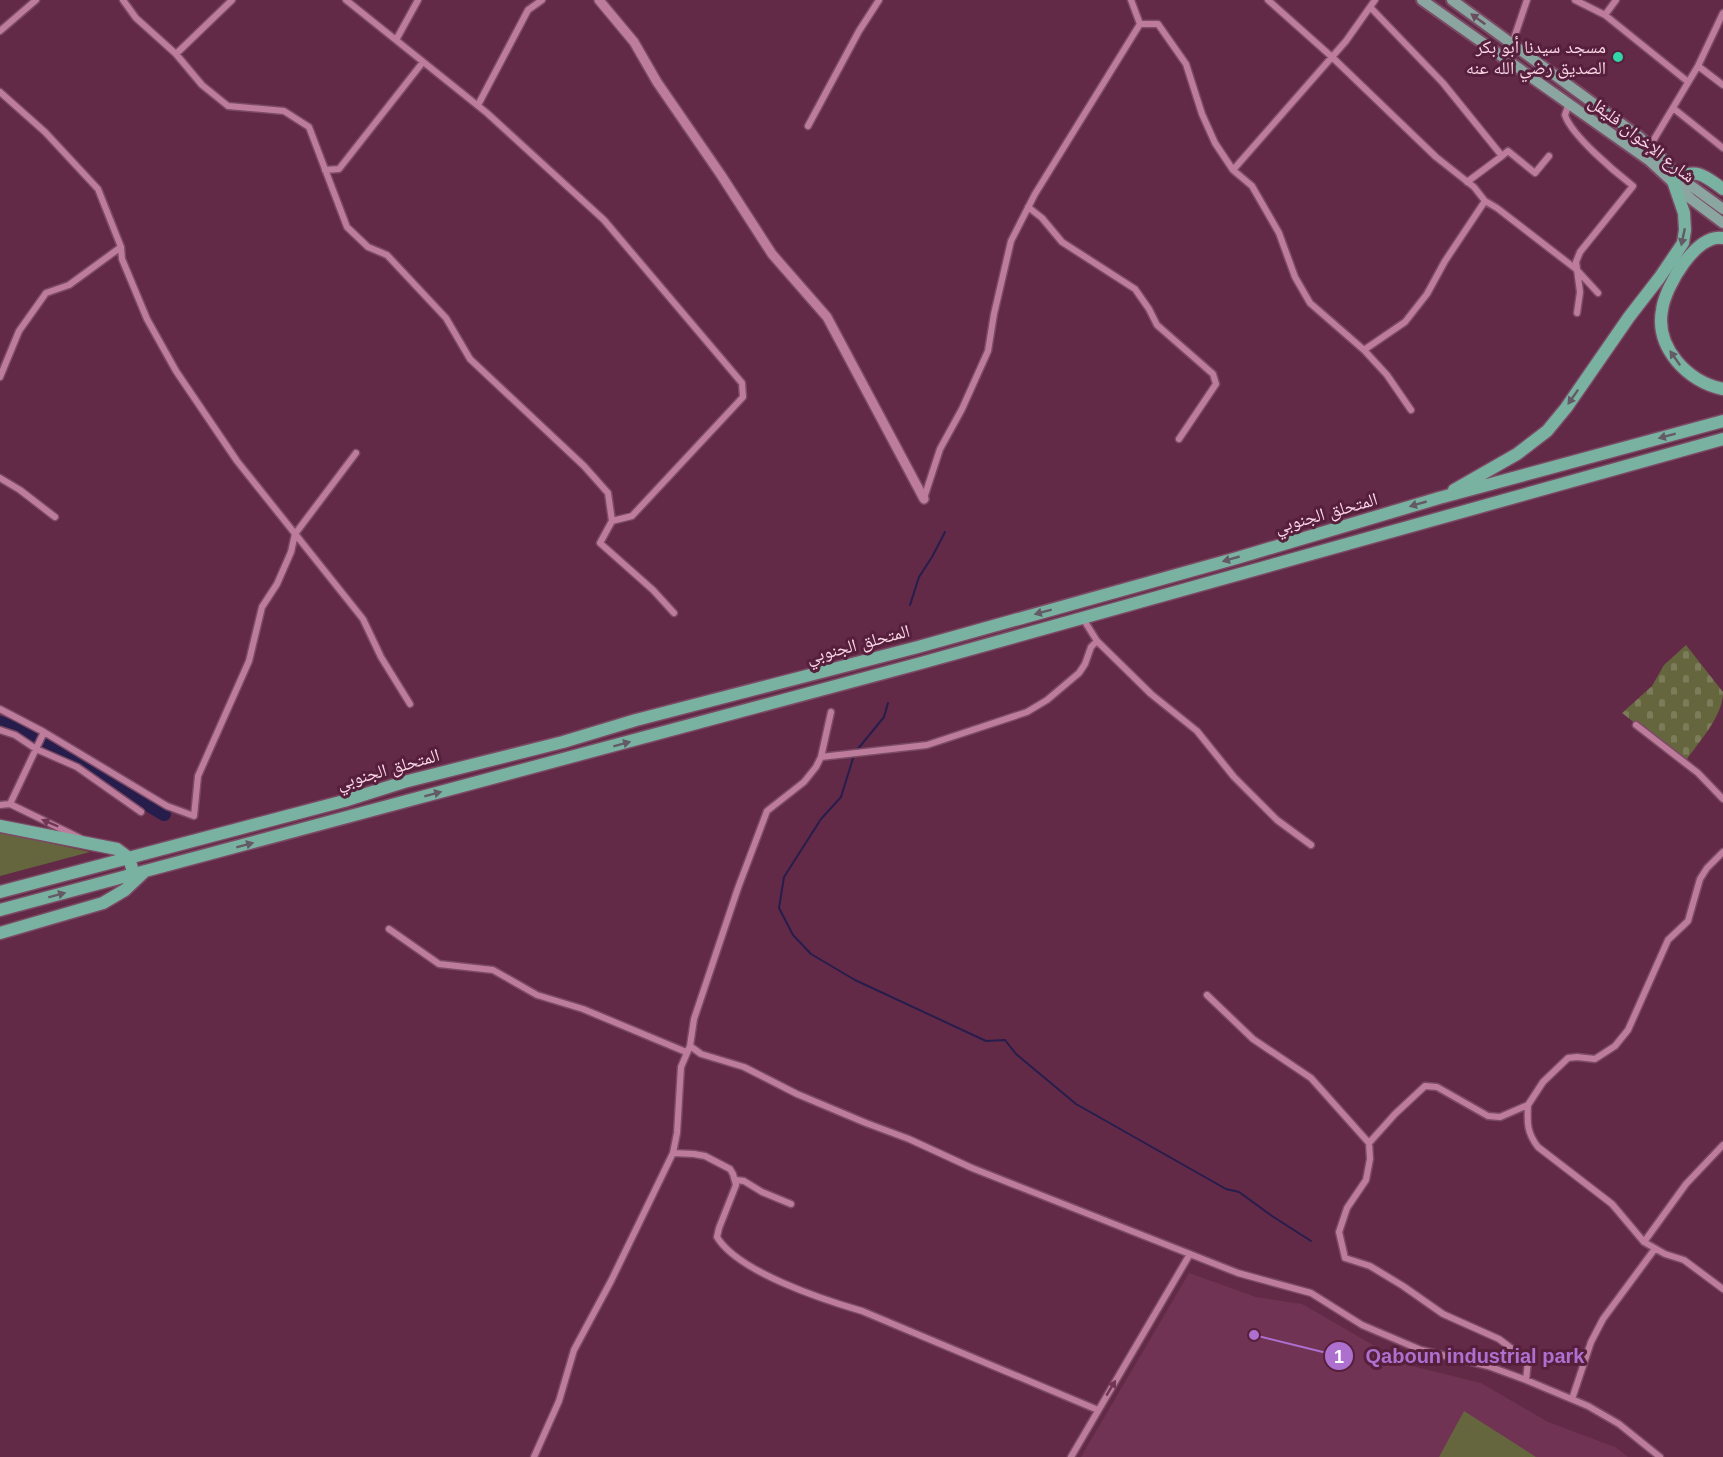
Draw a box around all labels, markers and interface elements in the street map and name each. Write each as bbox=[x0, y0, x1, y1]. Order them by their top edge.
one-way arrow bbox=[1471, 13, 1487, 25]
place label: مسجد سيدنا أبو بكر الصديق رضي الله عنه bbox=[1466, 36, 1606, 83]
marker: مسجد سيدنا أبو بكر الصديق رضي الله عنه bbox=[1611, 50, 1625, 64]
street label: شارع الإخوان فليفل bbox=[1585, 92, 1699, 187]
one-way arrow bbox=[1677, 228, 1687, 246]
one-way arrow bbox=[1669, 351, 1681, 367]
one-way arrow bbox=[1567, 389, 1579, 405]
one-way arrow bbox=[1657, 432, 1675, 441]
street label: المتحلق الجنوبي bbox=[1272, 489, 1381, 542]
one-way arrow bbox=[1409, 500, 1427, 509]
one-way arrow bbox=[1222, 555, 1240, 564]
one-way arrow bbox=[1034, 608, 1052, 617]
street label: المتحلق الجنوبي bbox=[804, 621, 913, 672]
one-way arrow bbox=[612, 738, 631, 748]
street label: المتحلق الجنوبي bbox=[334, 745, 443, 798]
one-way arrow bbox=[424, 789, 442, 799]
one-way arrow bbox=[40, 818, 58, 828]
one-way arrow bbox=[236, 840, 254, 849]
one-way arrow bbox=[47, 890, 66, 900]
callout: Qaboun industrial park bbox=[1324, 1337, 1597, 1375]
text: Qaboun industrial park bbox=[1366, 1345, 1585, 1367]
text: 1 bbox=[1334, 1347, 1344, 1367]
one-way arrow bbox=[1106, 1379, 1116, 1396]

